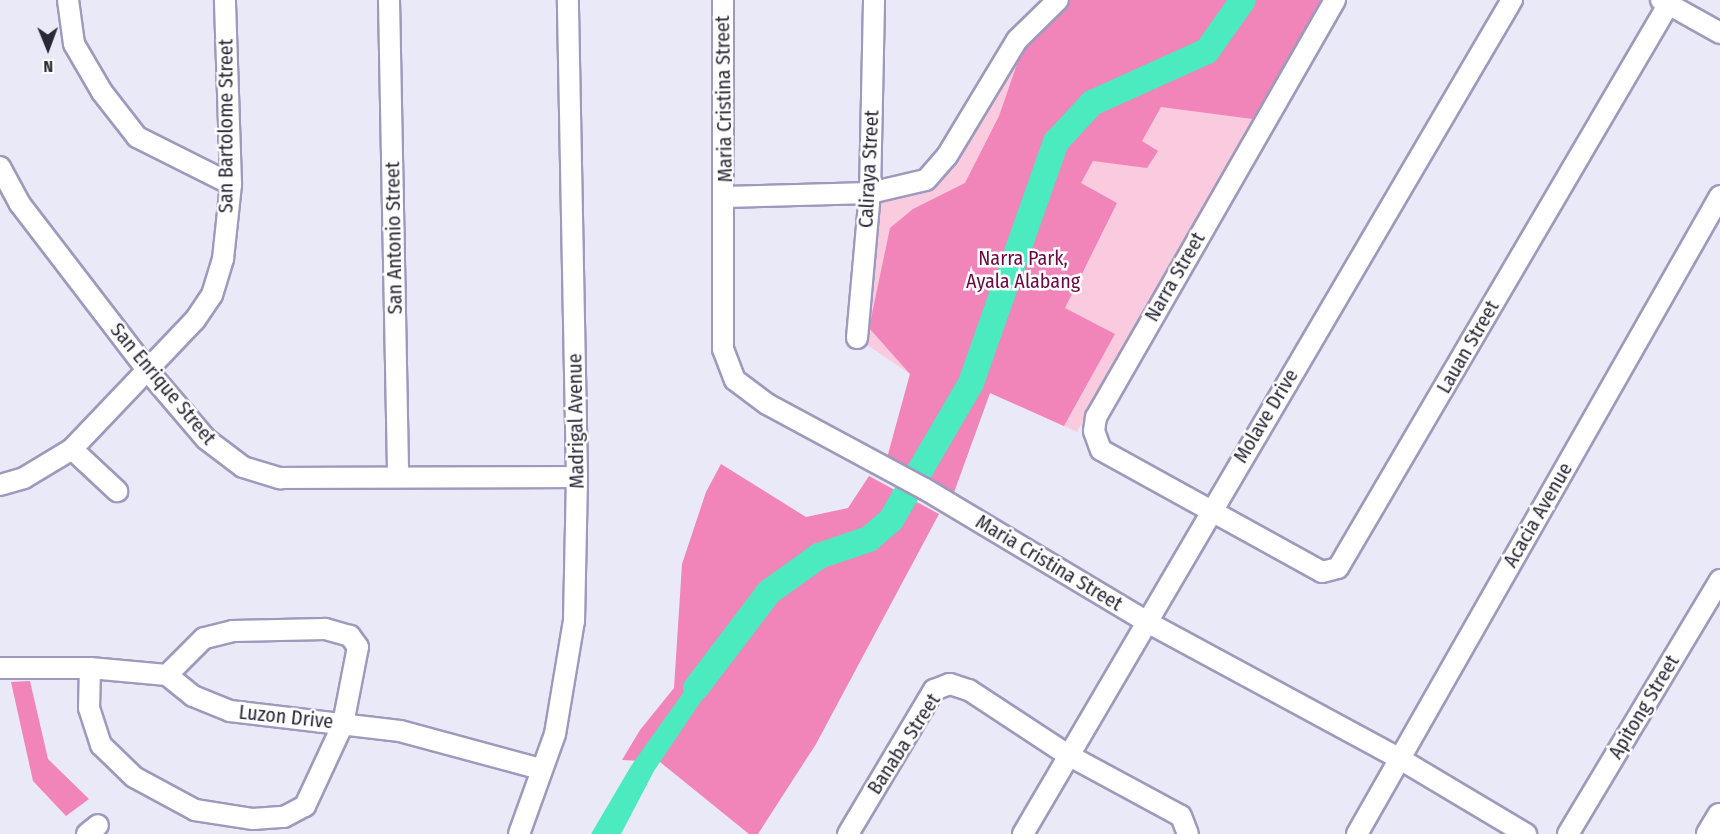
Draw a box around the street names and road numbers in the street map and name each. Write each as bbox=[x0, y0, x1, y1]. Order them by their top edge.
street label: Maria Cristina Street bbox=[711, 15, 737, 183]
street label: San Bartolome Street bbox=[214, 39, 238, 213]
street label: Caliraya Street bbox=[854, 109, 884, 229]
street label: San Antonio Street bbox=[381, 161, 407, 315]
street label: Narra Street bbox=[1140, 228, 1210, 326]
street label: Lauan Street bbox=[1432, 296, 1504, 398]
street label: San Enrique Street bbox=[105, 318, 221, 450]
street label: Madrigal Avenue bbox=[563, 353, 589, 489]
street label: Molave Drive bbox=[1229, 365, 1303, 467]
street label: Acacia Avenue bbox=[1498, 458, 1578, 572]
street label: Maria Cristina Street bbox=[971, 510, 1127, 616]
street label: Apitong Street bbox=[1604, 651, 1684, 763]
street label: Banaba Street bbox=[863, 689, 945, 799]
street label: Luzon Drive bbox=[238, 700, 334, 734]

